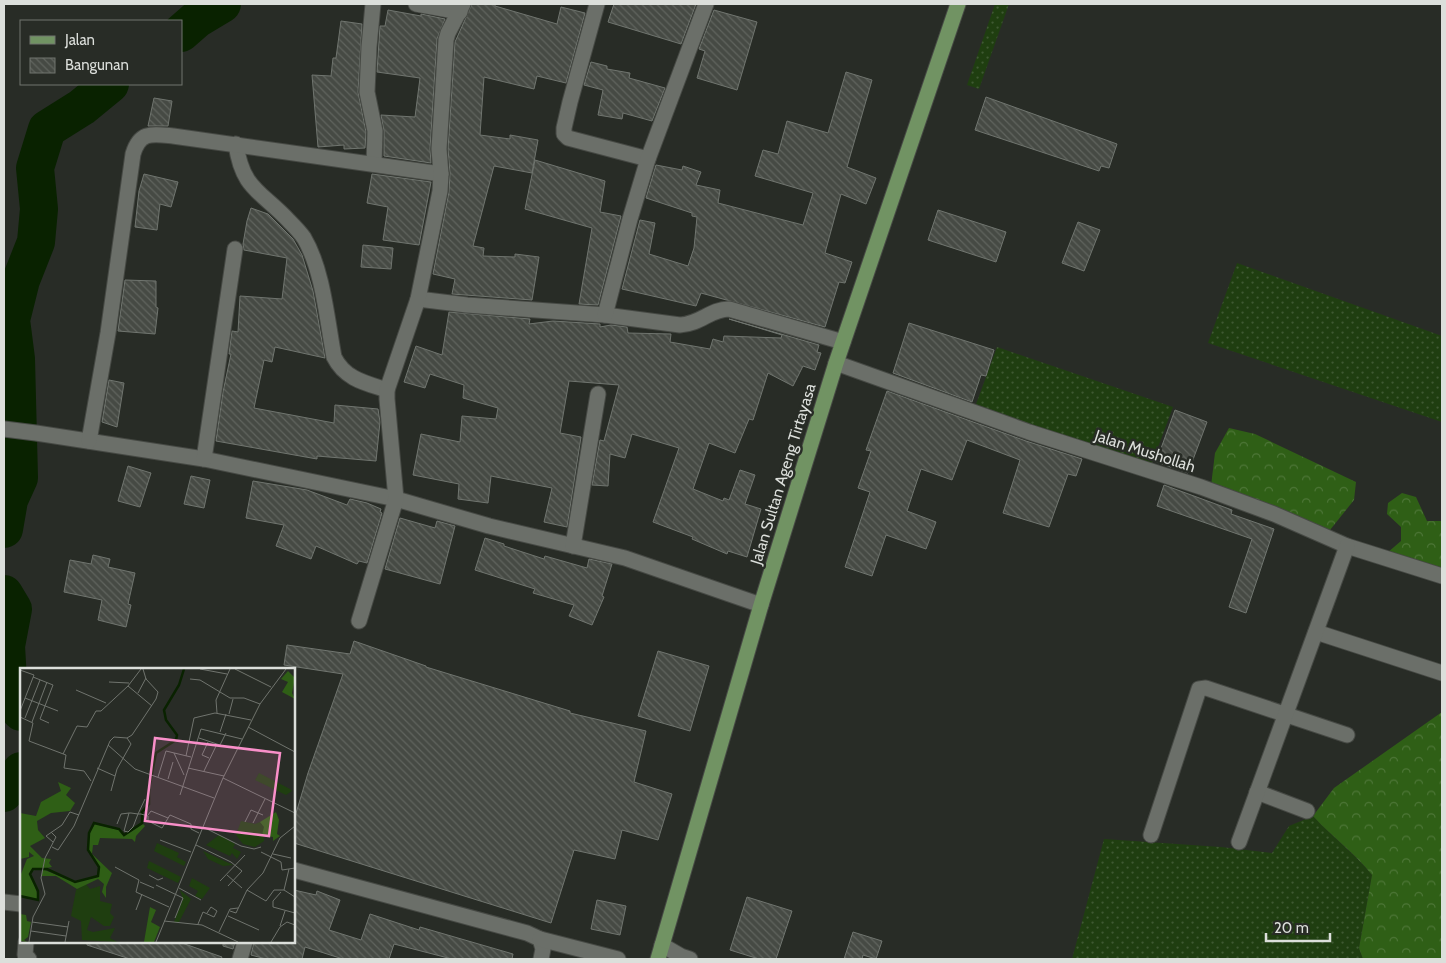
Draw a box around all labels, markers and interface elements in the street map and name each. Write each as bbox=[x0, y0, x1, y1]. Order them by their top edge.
legend bbox=[20, 20, 182, 85]
text: Jalan bbox=[64, 31, 95, 49]
text: Bangunan bbox=[65, 56, 129, 74]
street label: Jalan Sultan Ageng Tirtayasa bbox=[746, 381, 820, 568]
street label: Jalan Mushollah bbox=[1091, 425, 1198, 476]
inset map bbox=[20, 668, 295, 943]
scale bar bbox=[1266, 910, 1330, 942]
text: 20 m bbox=[1274, 919, 1309, 937]

